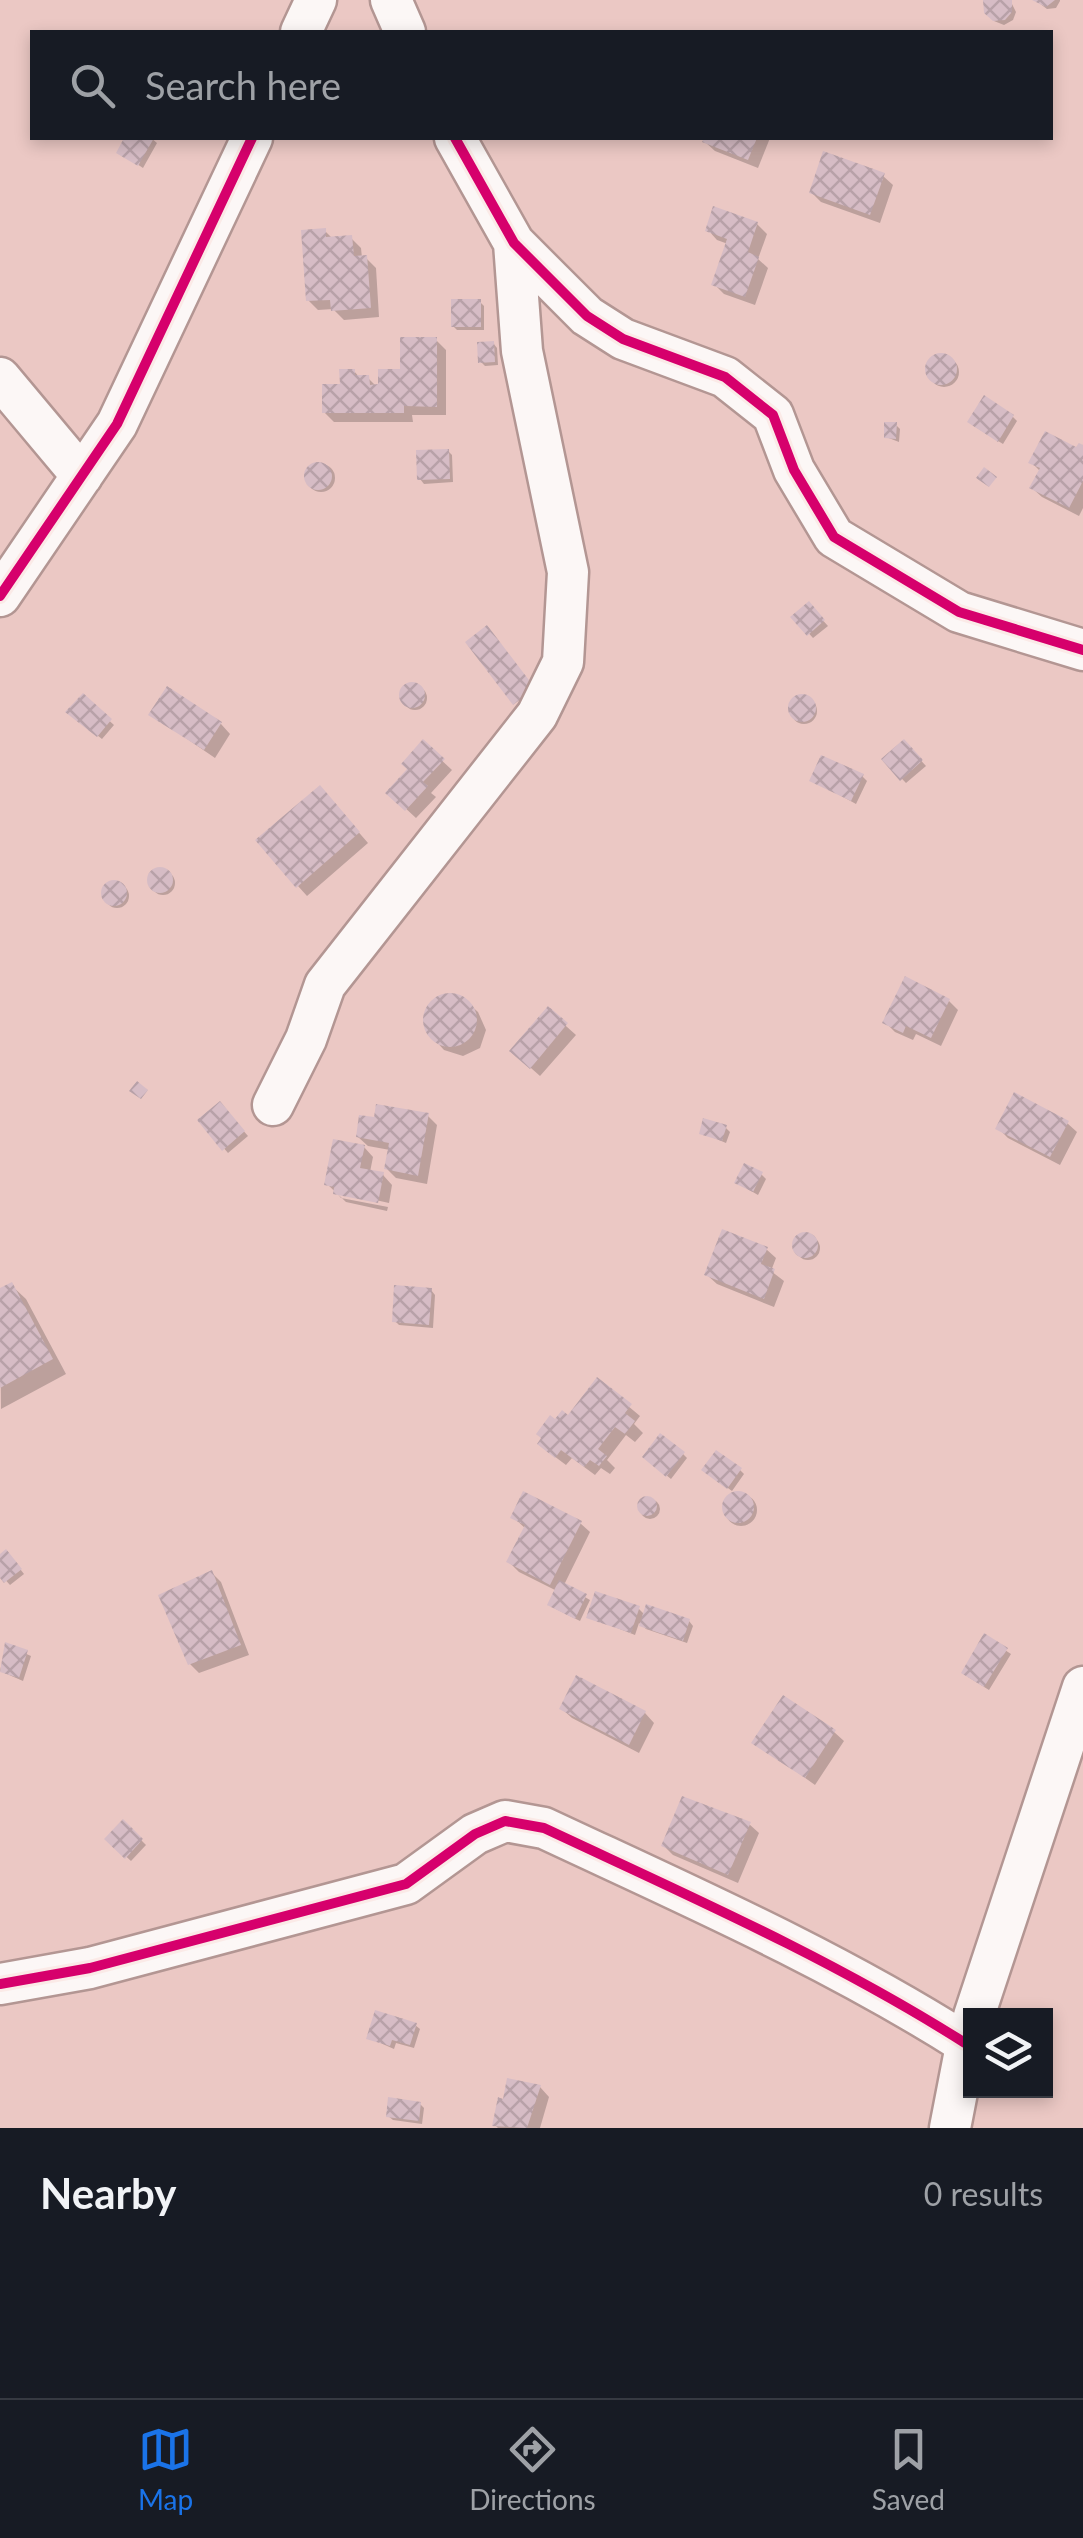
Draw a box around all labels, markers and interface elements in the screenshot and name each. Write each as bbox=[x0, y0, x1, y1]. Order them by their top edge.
search box bbox=[30, 30, 1053, 140]
icon: search bbox=[65, 58, 120, 113]
text: Search here bbox=[145, 62, 341, 108]
map controls bbox=[963, 2008, 1053, 2098]
button: layers bbox=[963, 2008, 1053, 2098]
text: Nearby bbox=[40, 2168, 177, 2218]
text: 0 results bbox=[924, 2174, 1043, 2213]
tab: Map bbox=[138, 2422, 193, 2516]
tab: Directions bbox=[469, 2422, 596, 2516]
tab: Saved bbox=[872, 2422, 945, 2516]

